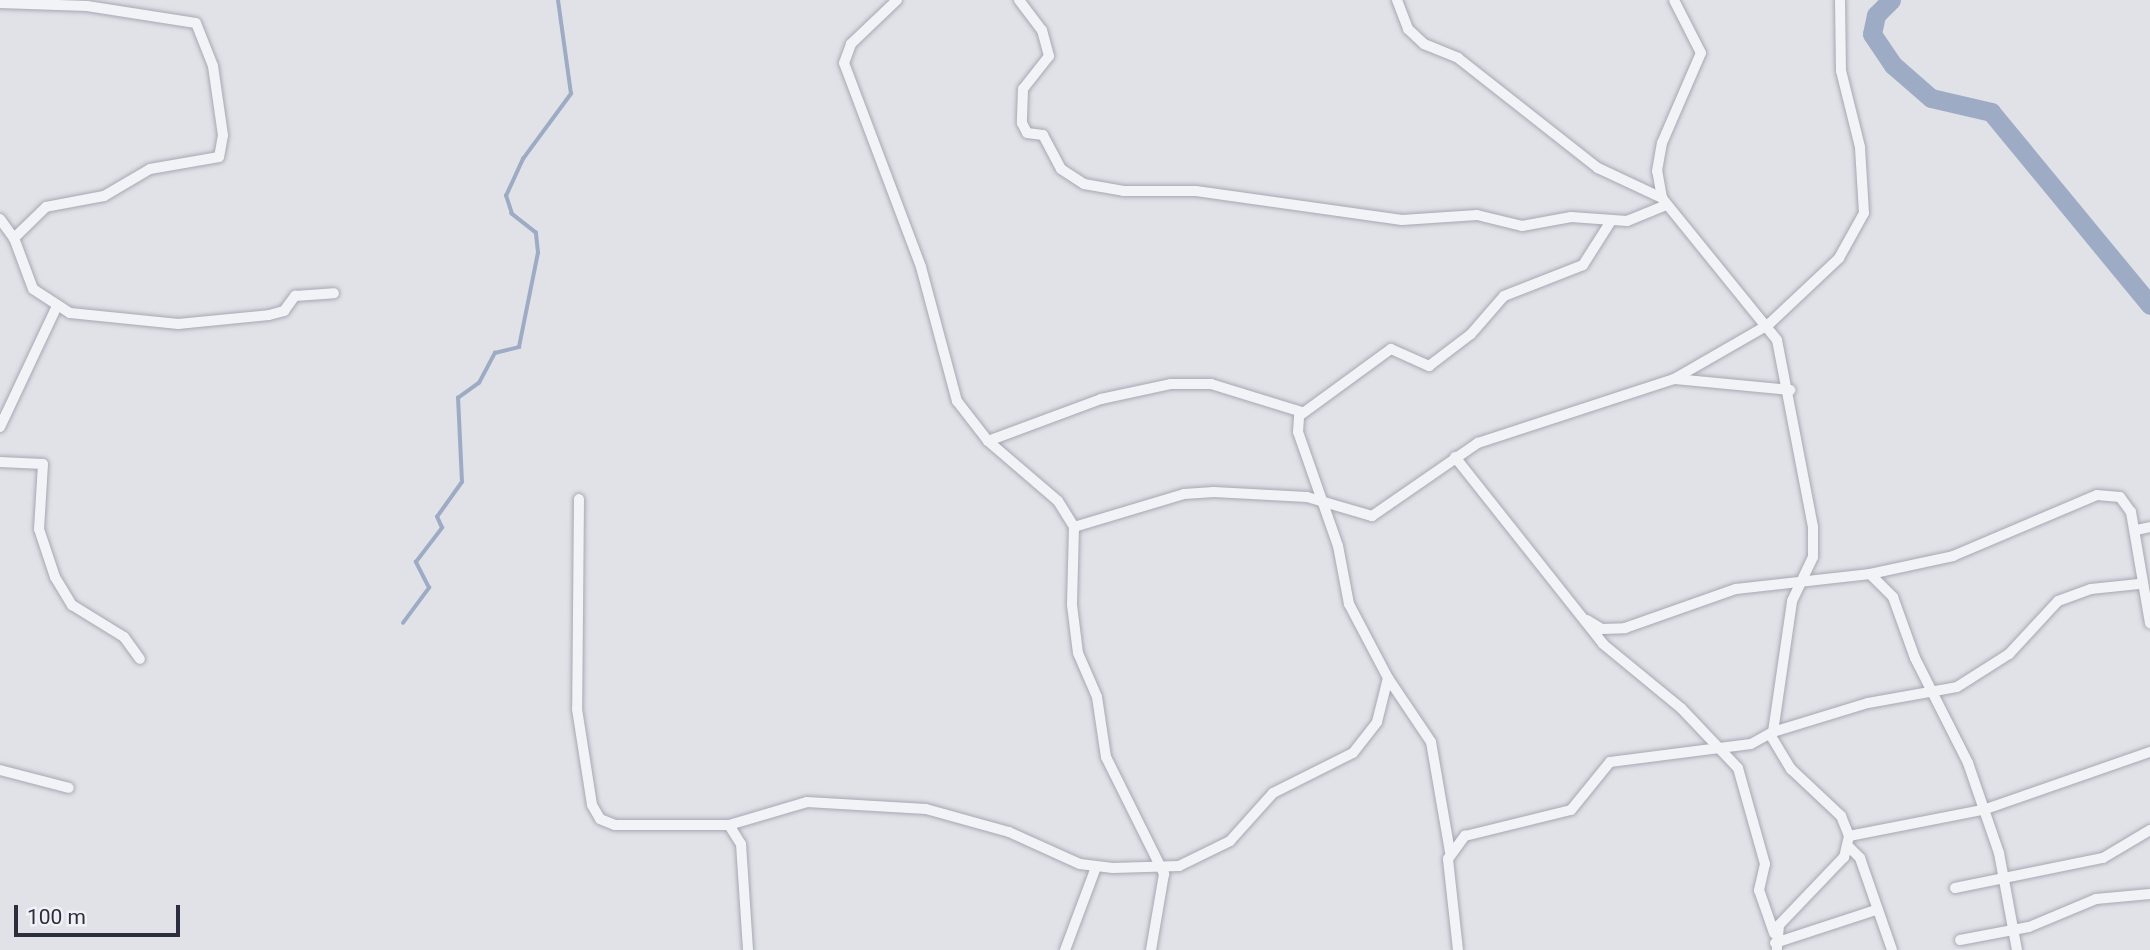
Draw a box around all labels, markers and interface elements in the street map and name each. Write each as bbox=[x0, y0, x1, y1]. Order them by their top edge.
scale bar bbox=[18, 890, 184, 934]
text: 100 m bbox=[27, 905, 86, 929]

